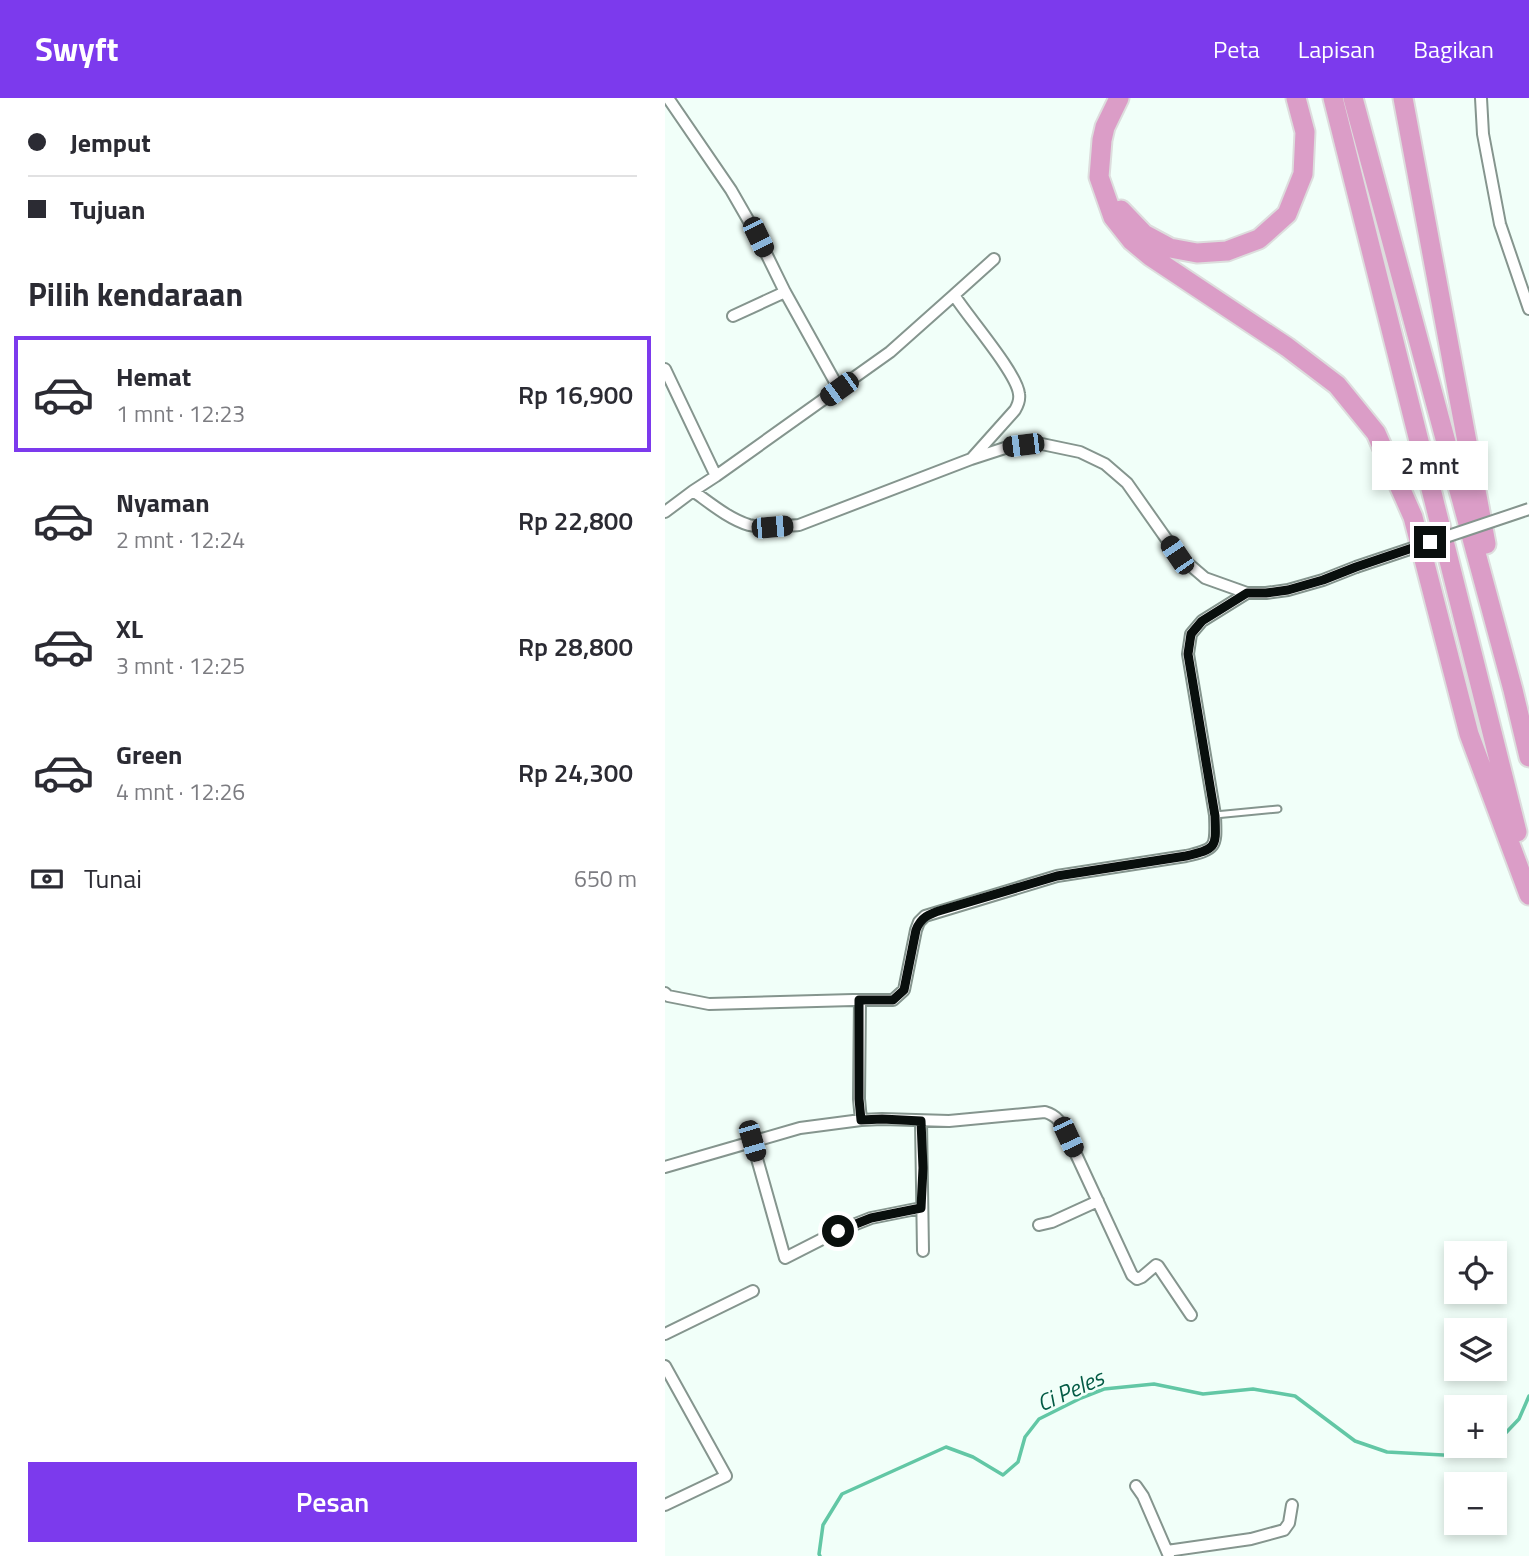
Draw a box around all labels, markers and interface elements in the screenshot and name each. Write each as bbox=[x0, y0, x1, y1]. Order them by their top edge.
text: Swyft bbox=[35, 24, 119, 74]
text: Peta bbox=[1213, 31, 1260, 67]
text: Lapisan bbox=[1298, 31, 1375, 67]
text: Bagikan bbox=[1413, 31, 1494, 67]
text: Jemput bbox=[70, 123, 151, 162]
text: Tujuan bbox=[70, 190, 145, 229]
car bbox=[740, 214, 777, 260]
text: Pilih kendaraan bbox=[28, 270, 243, 318]
text: Hemat bbox=[116, 357, 191, 396]
icon: car bbox=[32, 363, 95, 426]
car bbox=[816, 368, 863, 410]
text: Rp 16,900 bbox=[518, 375, 633, 414]
text: 1 mnt · 12:23 bbox=[116, 396, 245, 431]
car bbox=[1001, 432, 1046, 458]
callout: 2 mnt bbox=[1372, 440, 1488, 490]
text: 2 mnt bbox=[1401, 448, 1459, 483]
text: Nyaman bbox=[116, 483, 210, 522]
icon: car bbox=[32, 489, 95, 552]
text: Rp 22,800 bbox=[518, 501, 633, 540]
car bbox=[751, 515, 794, 539]
text: 2 mnt · 12:24 bbox=[116, 522, 245, 557]
route end bbox=[1414, 526, 1446, 558]
car bbox=[1157, 532, 1198, 578]
text: XL bbox=[116, 609, 143, 648]
icon: car bbox=[32, 615, 95, 678]
text: Rp 28,800 bbox=[518, 627, 633, 666]
text: 3 mnt · 12:25 bbox=[116, 648, 245, 683]
text: Green bbox=[116, 735, 182, 774]
icon: car bbox=[32, 741, 95, 804]
text: Rp 24,300 bbox=[518, 753, 633, 792]
text: 4 mnt · 12:26 bbox=[116, 774, 245, 809]
text: Tunai bbox=[84, 859, 142, 898]
icon: cash bbox=[28, 860, 66, 898]
text: 650 m bbox=[574, 861, 637, 896]
car bbox=[1050, 1114, 1087, 1160]
car bbox=[737, 1118, 768, 1164]
route start bbox=[822, 1215, 854, 1247]
map controls bbox=[1444, 1241, 1507, 1535]
button: locate bbox=[1444, 1241, 1507, 1304]
button: layers bbox=[1444, 1318, 1507, 1381]
water label: Ci Peles bbox=[1031, 1359, 1111, 1420]
button: + bbox=[1444, 1395, 1507, 1458]
button: Pesan bbox=[28, 1462, 637, 1542]
button: − bbox=[1444, 1472, 1507, 1535]

